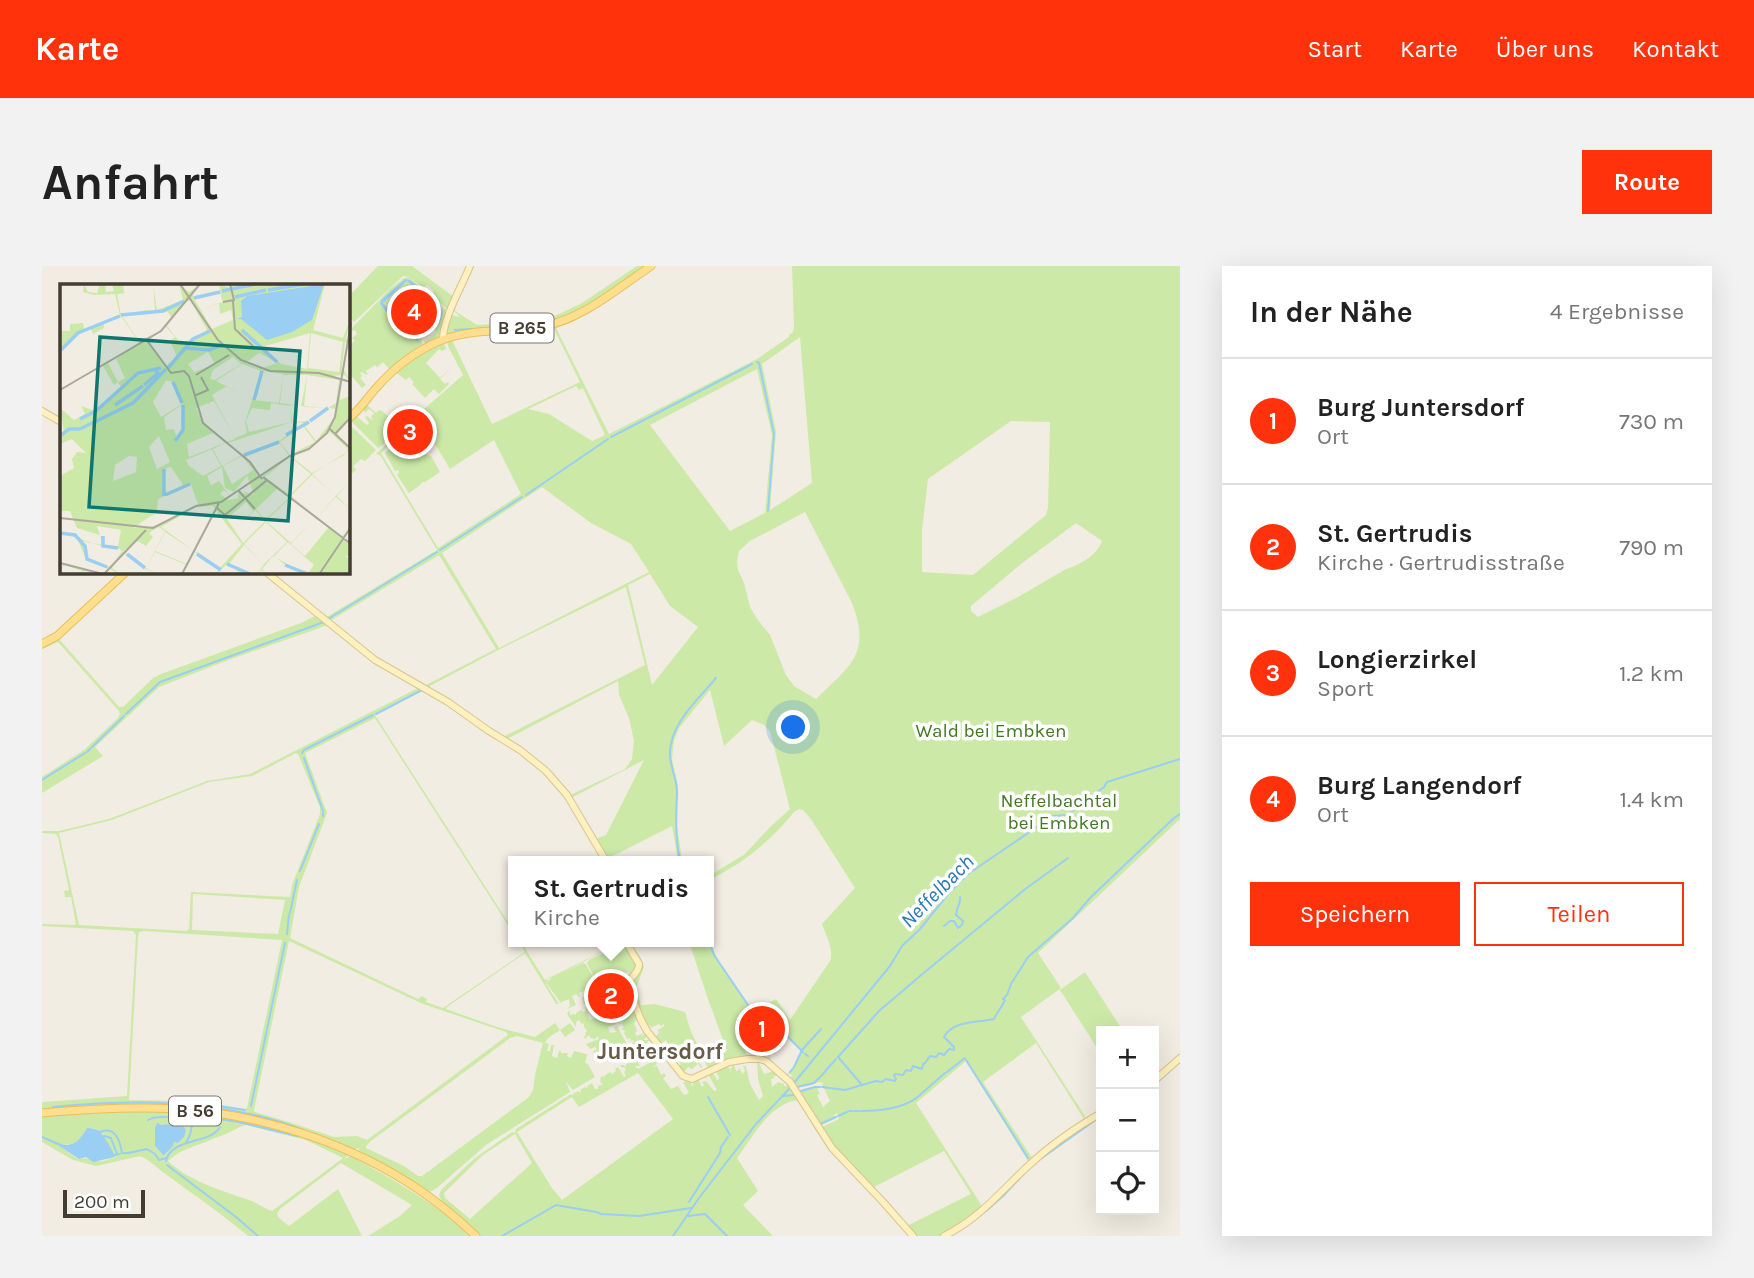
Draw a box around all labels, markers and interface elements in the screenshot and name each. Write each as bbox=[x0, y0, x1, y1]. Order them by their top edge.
text: Karte bbox=[35, 30, 119, 68]
text: Start bbox=[1308, 35, 1362, 63]
text: Karte bbox=[1400, 35, 1458, 63]
text: Über uns bbox=[1496, 35, 1594, 63]
text: Kontakt bbox=[1632, 35, 1719, 63]
button: Route bbox=[1582, 150, 1712, 214]
text: Anfahrt bbox=[42, 154, 219, 211]
inset map bbox=[60, 284, 350, 574]
pin: 4 bbox=[391, 286, 437, 338]
text: In der Nähe bbox=[1250, 294, 1413, 330]
text: 4 Ergebnisse bbox=[1550, 298, 1684, 325]
road number: B 265 bbox=[490, 314, 554, 342]
text: Burg Juntersdorf bbox=[1317, 392, 1524, 423]
pin: 3 bbox=[387, 406, 433, 458]
text: 1 bbox=[1269, 408, 1277, 435]
text: 730 m bbox=[1619, 408, 1684, 435]
text: Ort bbox=[1317, 423, 1349, 450]
text: St. Gertrudis bbox=[1317, 518, 1473, 549]
text: 2 bbox=[1266, 534, 1280, 561]
text: 790 m bbox=[1619, 534, 1684, 561]
text: Kirche · Gertrudisstraße bbox=[1317, 549, 1565, 576]
text: Longierzirkel bbox=[1317, 644, 1477, 675]
text: 3 bbox=[1266, 660, 1280, 687]
text: 1.2 km bbox=[1619, 660, 1684, 687]
text: Sport bbox=[1317, 675, 1374, 702]
your location bbox=[776, 710, 810, 744]
park label: Wald bei Embken bbox=[916, 720, 1066, 742]
text: Burg Langendorf bbox=[1317, 770, 1522, 801]
text: 4 bbox=[1266, 786, 1280, 813]
text: 1.4 km bbox=[1620, 786, 1684, 813]
park label: Neffelbachtal bei Embken bbox=[1001, 790, 1117, 834]
text: Ort bbox=[1317, 801, 1349, 828]
water label: Neffelbach bbox=[895, 849, 979, 933]
popup bbox=[508, 856, 714, 947]
text: St. Gertrudis bbox=[533, 873, 689, 904]
button: Speichern bbox=[1250, 882, 1460, 946]
button: Teilen bbox=[1474, 882, 1684, 946]
text: Kirche bbox=[533, 904, 600, 931]
pin: 2 bbox=[588, 970, 634, 1022]
pin: 1 bbox=[739, 1003, 785, 1055]
map controls bbox=[1096, 1026, 1159, 1215]
button: + bbox=[1096, 1026, 1159, 1089]
district label: Juntersdorf bbox=[597, 1038, 724, 1065]
button: − bbox=[1096, 1089, 1159, 1152]
road number: B 56 bbox=[169, 1096, 221, 1126]
button: locate bbox=[1096, 1152, 1159, 1215]
scale bar bbox=[63, 1187, 145, 1219]
text: 200 m bbox=[74, 1191, 130, 1213]

